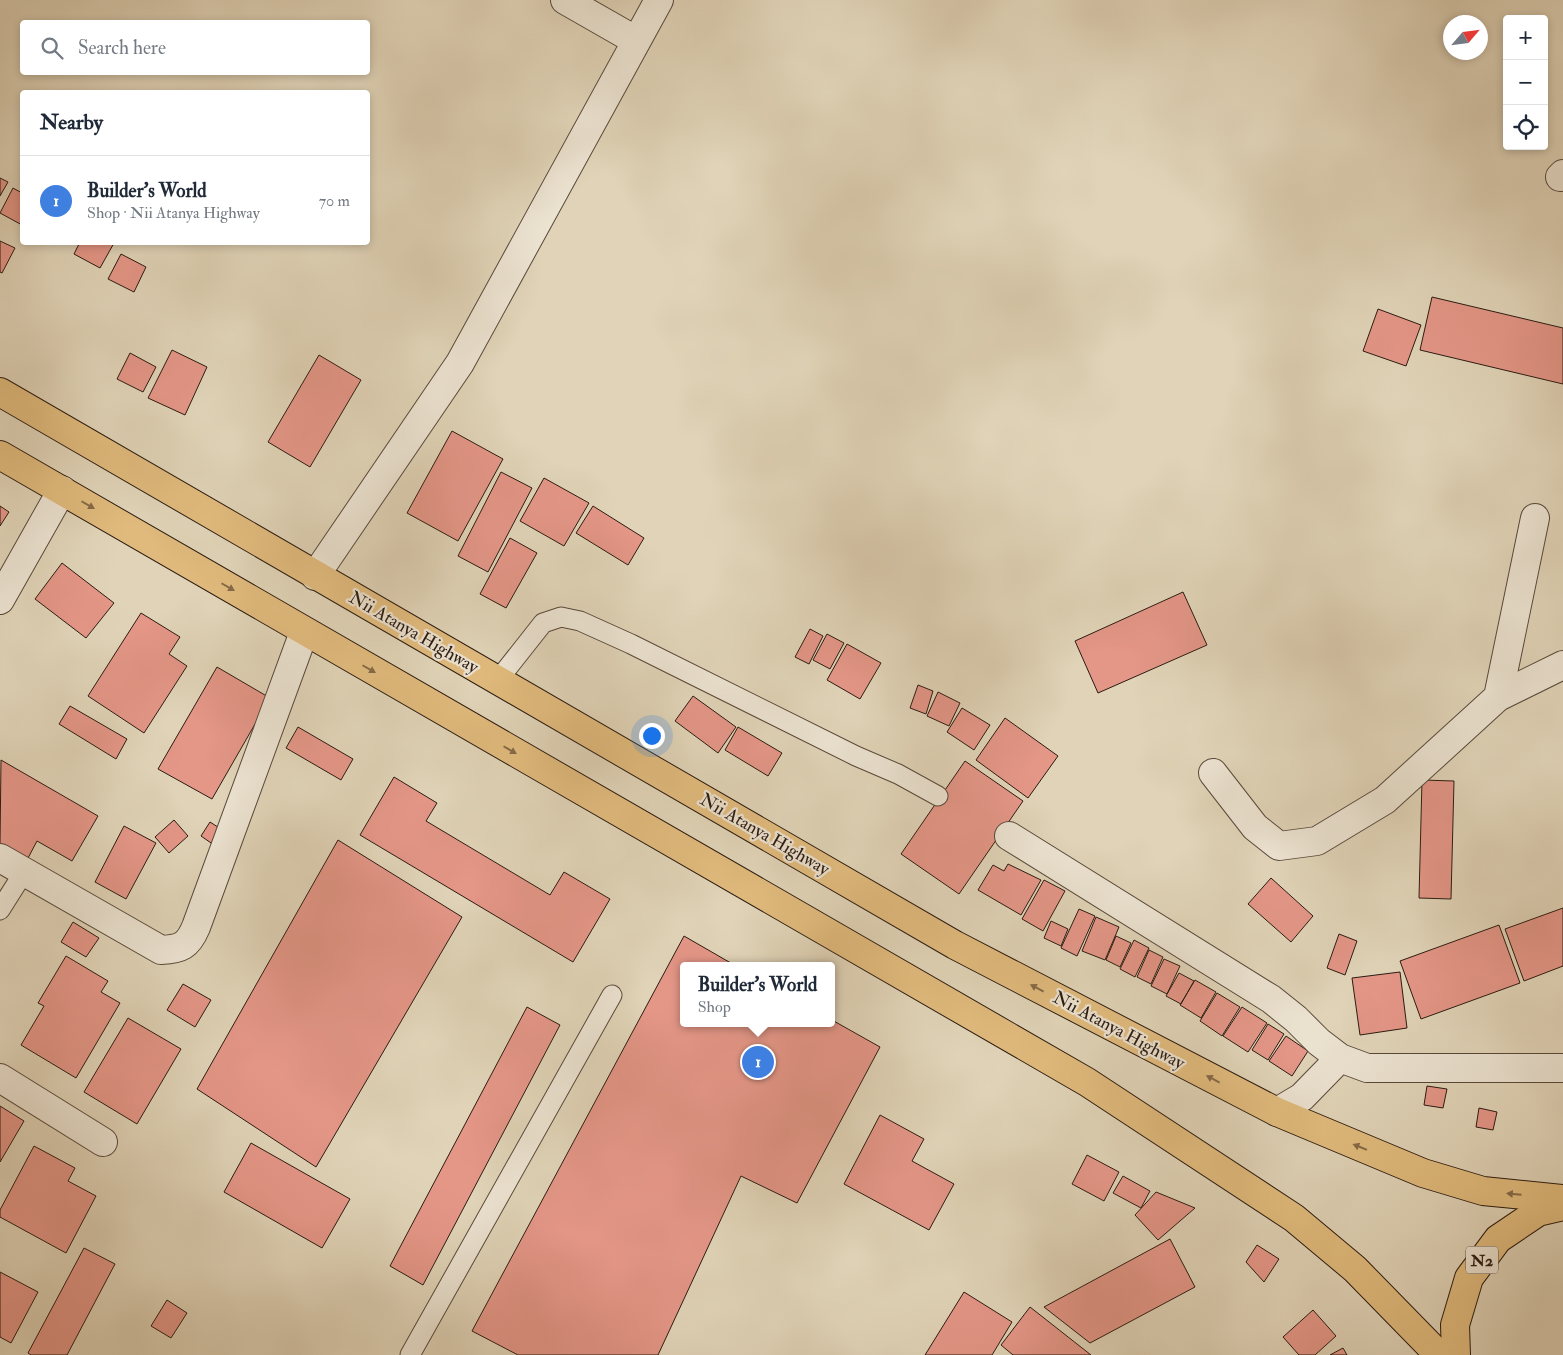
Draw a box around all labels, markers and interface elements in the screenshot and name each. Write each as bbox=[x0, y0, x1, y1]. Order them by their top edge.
north arrow bbox=[1443, 15, 1488, 60]
map controls bbox=[1503, 15, 1548, 150]
button: + bbox=[1503, 15, 1548, 60]
search box bbox=[20, 20, 370, 75]
icon: search bbox=[38, 34, 66, 62]
text: Search here bbox=[78, 36, 166, 60]
button: − bbox=[1503, 60, 1548, 105]
button: locate bbox=[1503, 105, 1548, 150]
text: Nearby bbox=[40, 109, 103, 136]
text: Builder's World bbox=[87, 179, 207, 203]
text: 1 bbox=[53, 191, 59, 211]
text: 70 m bbox=[319, 191, 350, 211]
text: Shop · Nii Atanya Highway bbox=[87, 203, 260, 223]
one-way arrow bbox=[82, 500, 95, 509]
one-way arrow bbox=[222, 583, 235, 592]
street label: Nii Atanya Highway bbox=[345, 586, 484, 679]
one-way arrow bbox=[361, 665, 376, 673]
your location bbox=[639, 723, 665, 749]
one-way arrow bbox=[502, 746, 517, 754]
street label: Nii Atanya Highway bbox=[696, 788, 835, 881]
popup bbox=[680, 962, 835, 1027]
text: Builder's World bbox=[698, 973, 817, 997]
one-way arrow bbox=[1031, 983, 1044, 992]
street label: Nii Atanya Highway bbox=[1049, 986, 1190, 1075]
text: Shop bbox=[698, 997, 731, 1017]
pin: 1 bbox=[742, 1043, 774, 1081]
one-way arrow bbox=[1205, 1075, 1220, 1083]
one-way arrow bbox=[1353, 1142, 1367, 1150]
one-way arrow bbox=[1506, 1190, 1522, 1198]
road number: N2 bbox=[1466, 1246, 1498, 1274]

